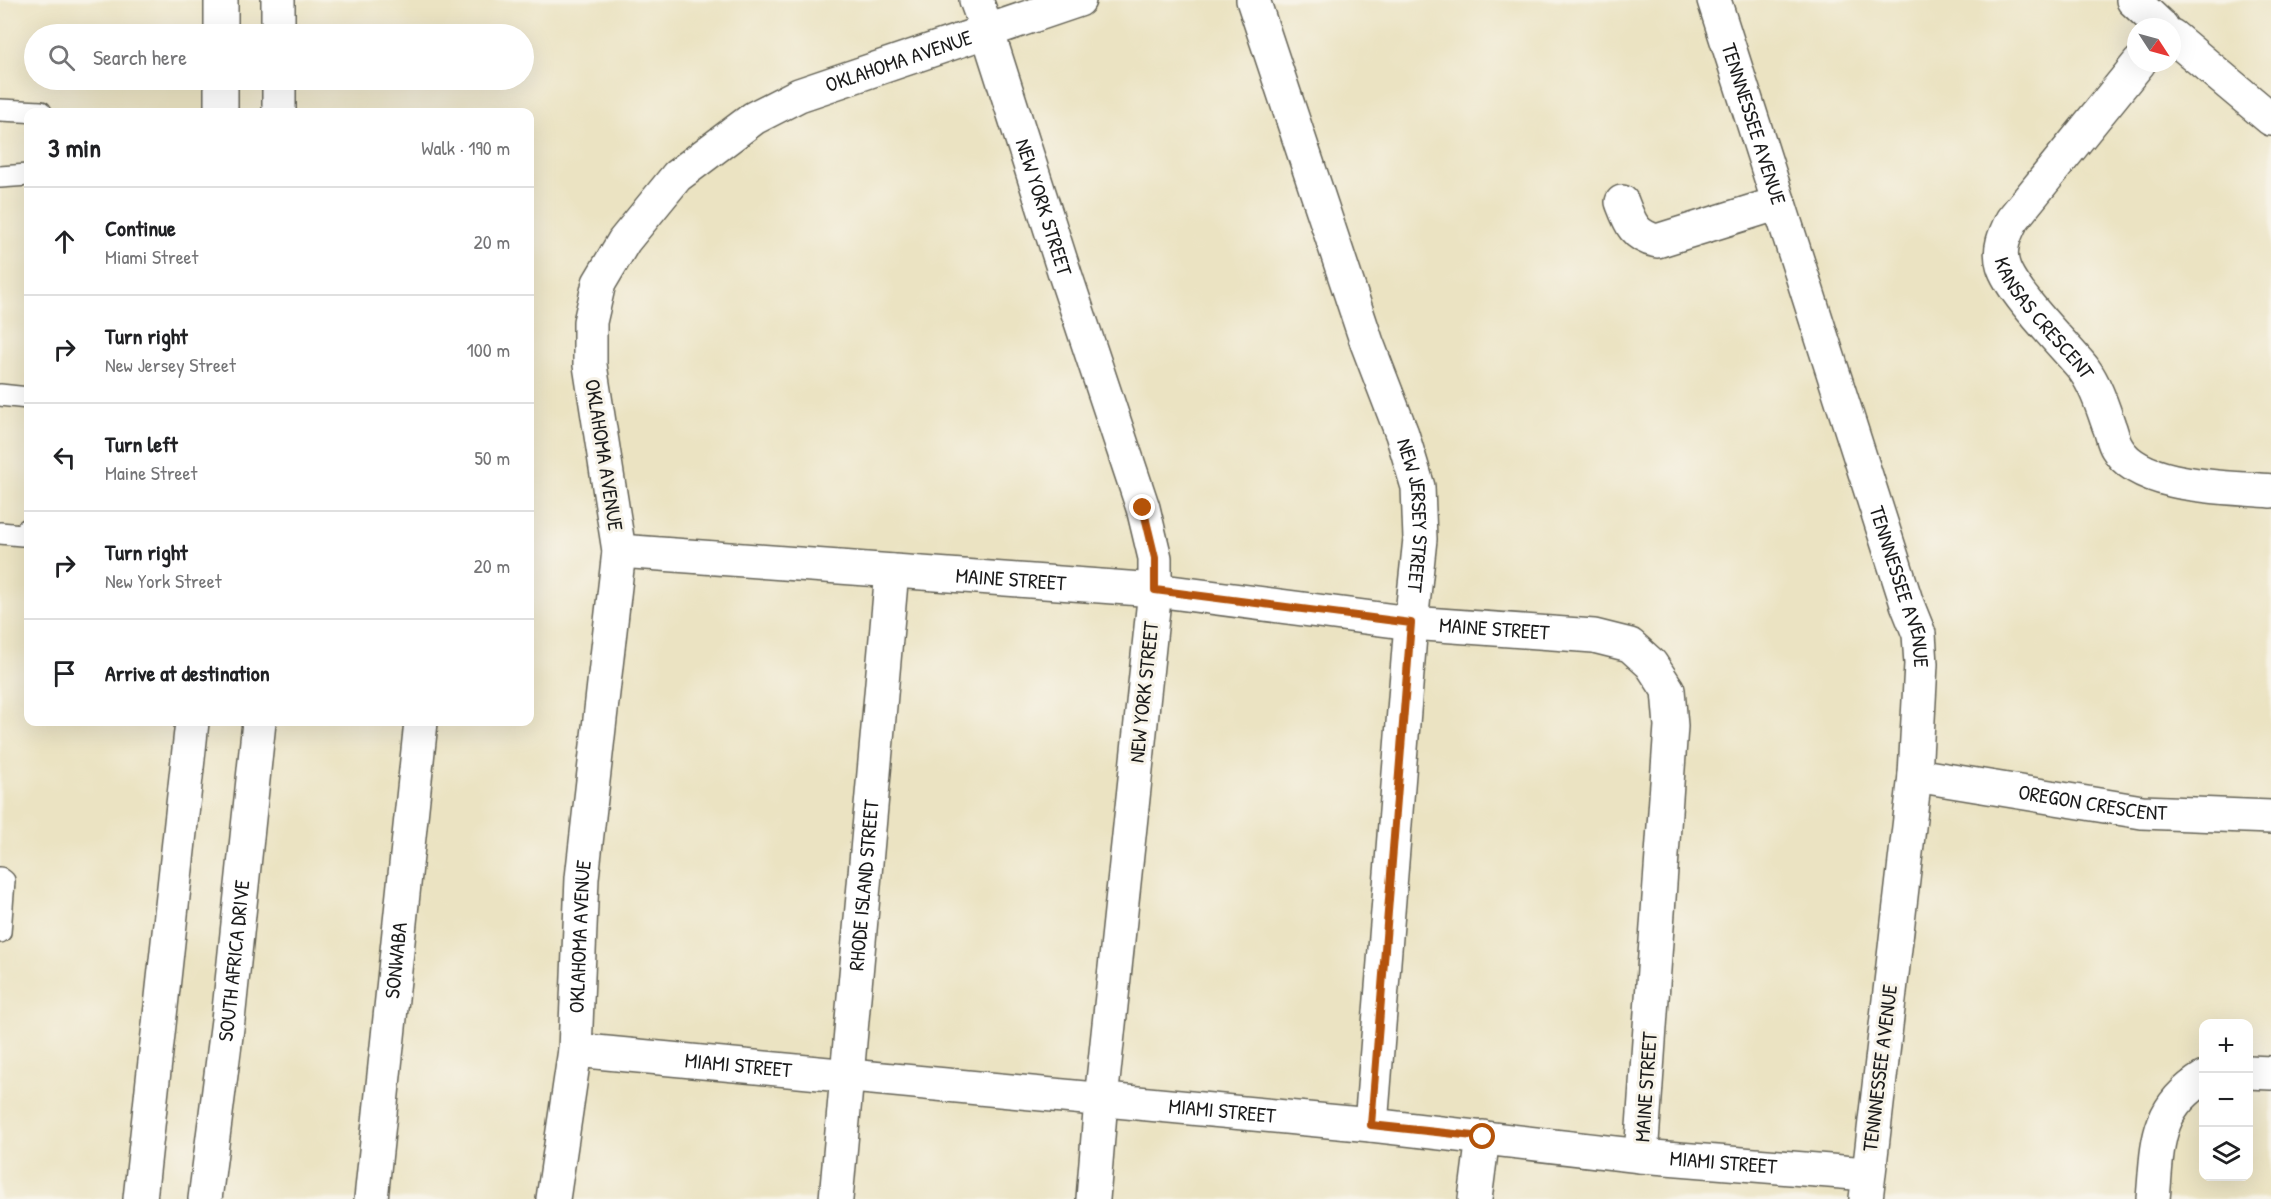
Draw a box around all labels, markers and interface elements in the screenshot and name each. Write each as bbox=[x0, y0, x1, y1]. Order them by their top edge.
north arrow bbox=[2127, 18, 2181, 72]
street label: OKLAHOMA AVENUE bbox=[821, 22, 976, 99]
search box bbox=[24, 24, 534, 90]
street label: TENNNESSEE AVENUE bbox=[1715, 39, 1793, 208]
icon: search bbox=[45, 41, 78, 74]
text: Search here bbox=[93, 42, 187, 72]
text: 3 min bbox=[48, 130, 101, 165]
text: Walk · 190 m bbox=[421, 134, 510, 161]
street label: NEW YORK STREET bbox=[1009, 135, 1080, 280]
text: Continue bbox=[105, 213, 176, 243]
icon: ahead bbox=[48, 225, 81, 258]
text: 20 m bbox=[473, 228, 510, 255]
text: Miami Street bbox=[105, 243, 198, 270]
street label: KANSAS CRESCENT bbox=[1988, 254, 2102, 385]
text: Turn right bbox=[105, 321, 188, 351]
icon: right bbox=[48, 333, 81, 366]
text: 100 m bbox=[467, 336, 510, 363]
text: New Jersey Street bbox=[105, 351, 236, 378]
street label: OKLAHOMA AVENUE bbox=[578, 377, 631, 533]
text: Turn left bbox=[105, 429, 178, 459]
street label: NEW JERSEY STREET bbox=[1390, 435, 1435, 595]
icon: left bbox=[48, 441, 81, 474]
text: 50 m bbox=[474, 444, 510, 471]
text: Maine Street bbox=[105, 459, 197, 486]
route end bbox=[1129, 494, 1155, 520]
street label: TENNNESSEE AVENUE bbox=[1863, 502, 1936, 669]
text: Turn right bbox=[105, 537, 188, 567]
icon: right bbox=[48, 549, 81, 582]
text: 20 m bbox=[473, 552, 510, 579]
street label: MAINE STREET bbox=[955, 561, 1068, 598]
text: New York Street bbox=[105, 567, 222, 594]
street label: MAINE STREET bbox=[1438, 610, 1552, 647]
street label: NEW YORK STREET bbox=[1122, 619, 1165, 764]
icon: arrive bbox=[48, 657, 81, 690]
text: Arrive at destination bbox=[105, 658, 270, 688]
street label: OREGON CRESCENT bbox=[2016, 777, 2169, 827]
street label: RHODE ISLAND STREET bbox=[841, 797, 886, 972]
street label: OKLAHOMA AVENUE bbox=[562, 859, 598, 1014]
street label: SOUTH AFRICA DRIVE bbox=[210, 879, 256, 1043]
street label: SONWABA bbox=[377, 921, 414, 1000]
street label: TENNNESSEE AVENUE bbox=[1855, 983, 1904, 1153]
map controls bbox=[2199, 1019, 2253, 1181]
button: + bbox=[2199, 1019, 2253, 1073]
street label: MAINE STREET bbox=[1627, 1030, 1664, 1143]
street label: MIAMI STREET bbox=[683, 1045, 794, 1084]
button: − bbox=[2199, 1073, 2253, 1127]
street label: MIAMI STREET bbox=[1167, 1091, 1278, 1130]
route start bbox=[1469, 1123, 1495, 1149]
button: layers bbox=[2199, 1127, 2253, 1181]
street label: MIAMI STREET bbox=[1669, 1143, 1779, 1181]

